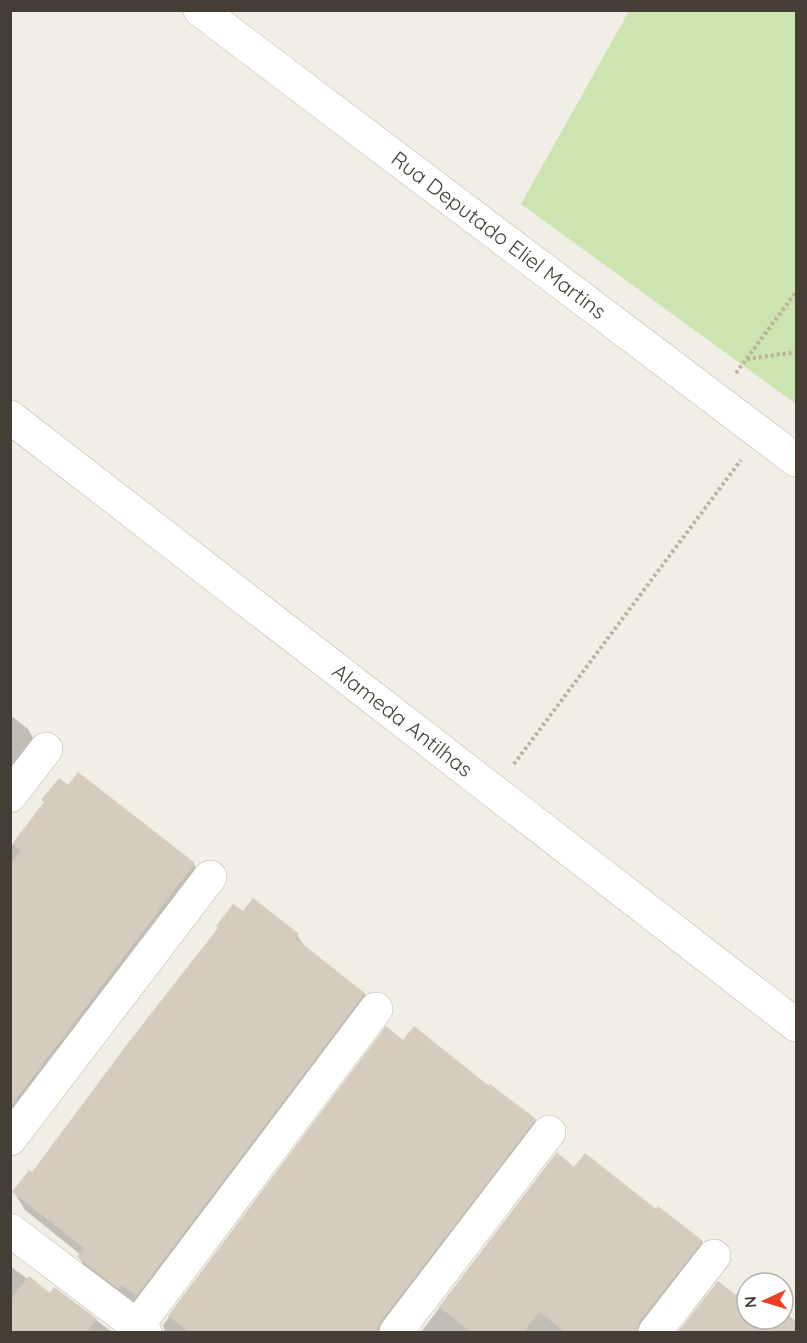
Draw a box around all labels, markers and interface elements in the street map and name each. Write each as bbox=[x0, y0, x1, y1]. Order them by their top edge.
street label: Rua Deputado Eliel Martins bbox=[386, 145, 612, 324]
street label: Alameda Antilhas bbox=[328, 657, 478, 782]
north arrow bbox=[735, 1271, 795, 1331]
text: N bbox=[740, 1295, 760, 1309]

